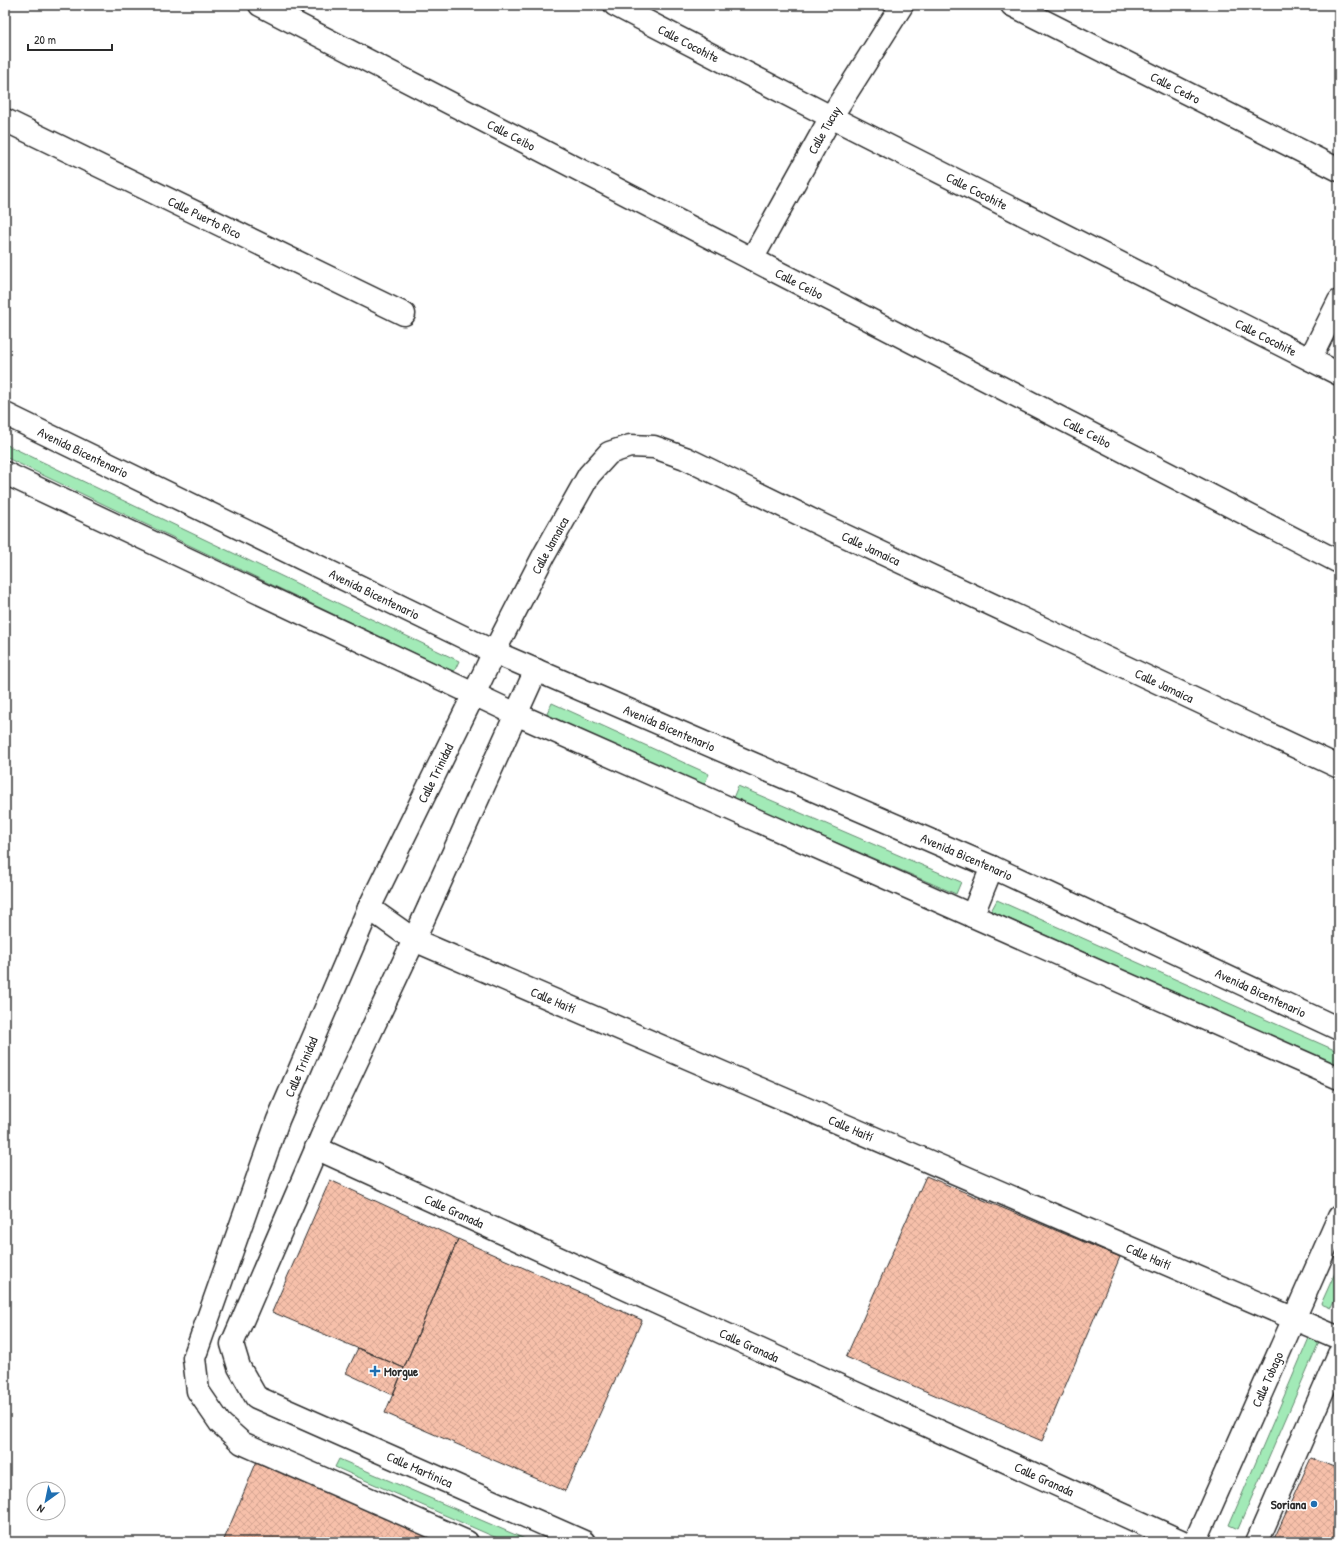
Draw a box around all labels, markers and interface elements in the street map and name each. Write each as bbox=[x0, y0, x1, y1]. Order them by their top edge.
street label: Calle Cocohite bbox=[655, 20, 722, 67]
scale bar bbox=[28, 26, 112, 52]
text: 20 m bbox=[34, 31, 56, 48]
street label: Calle Cedro bbox=[1147, 67, 1203, 108]
street label: Calle Tucuy bbox=[803, 102, 845, 157]
street label: Calle Ceibo bbox=[484, 115, 539, 155]
street label: Calle Cocohite bbox=[943, 168, 1011, 214]
street label: Calle Puerto Rico bbox=[165, 192, 244, 243]
street label: Calle Ceibo bbox=[772, 264, 827, 303]
street label: Calle Cocohite bbox=[1232, 314, 1300, 360]
street label: Calle Ceibo bbox=[1060, 412, 1114, 452]
street label: Avenida Bicentenario bbox=[35, 422, 131, 482]
street label: Calle Jamaica bbox=[527, 513, 573, 577]
street label: Calle Jamaica bbox=[839, 527, 903, 570]
street label: Avenida Bicentenario bbox=[326, 564, 423, 623]
street label: Calle Jamaica bbox=[1132, 664, 1197, 707]
street label: Avenida Bicentenario bbox=[621, 700, 718, 756]
street label: Calle Trinidad bbox=[413, 740, 457, 806]
street label: Avenida Bicentenario bbox=[918, 828, 1016, 884]
street label: Avenida Bicentenario bbox=[1213, 964, 1309, 1021]
street label: Calle Haití bbox=[528, 982, 579, 1018]
street label: Calle Trinidad bbox=[280, 1034, 322, 1100]
street label: Calle Haití bbox=[826, 1110, 877, 1146]
street label: Calle Granada bbox=[422, 1190, 487, 1232]
street label: Calle Haití bbox=[1123, 1238, 1174, 1274]
street label: Calle Granada bbox=[717, 1324, 782, 1366]
street label: Calle Tobago bbox=[1247, 1349, 1287, 1410]
place label: Morgue bbox=[384, 1362, 419, 1381]
marker: Morgue bbox=[369, 1365, 381, 1377]
street label: Calle Martinica bbox=[384, 1447, 456, 1492]
street label: Calle Granada bbox=[1012, 1458, 1077, 1500]
north arrow bbox=[26, 1481, 66, 1521]
place label: Soriana bbox=[1271, 1495, 1307, 1513]
marker: Soriana bbox=[1309, 1499, 1319, 1509]
text: N bbox=[34, 1502, 47, 1517]

